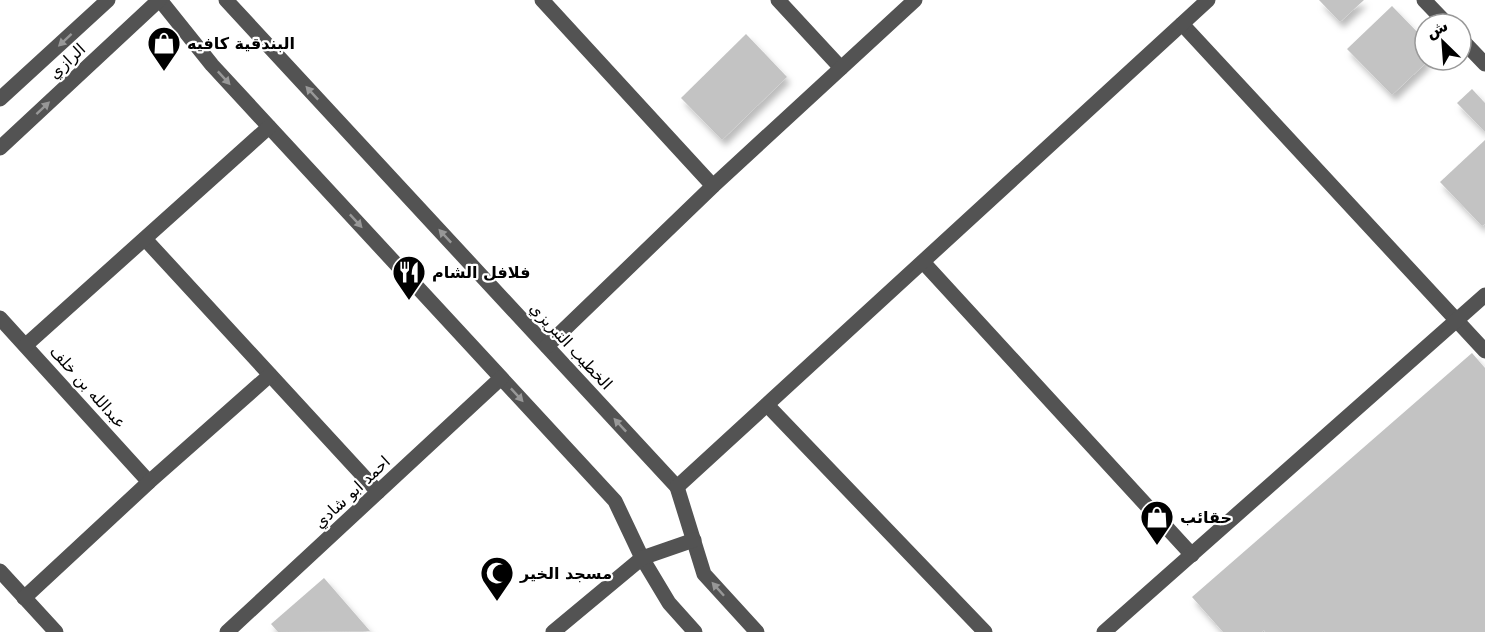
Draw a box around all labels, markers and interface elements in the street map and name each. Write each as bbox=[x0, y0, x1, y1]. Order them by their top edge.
north arrow bbox=[1413, 12, 1473, 72]
text: ش bbox=[1423, 16, 1451, 42]
shop icon: البندقية كافيه bbox=[146, 25, 182, 72]
one-way arrow bbox=[57, 33, 72, 47]
place label: البندقية كافيه bbox=[187, 34, 295, 53]
street label: الرازي bbox=[45, 39, 90, 83]
one-way arrow bbox=[217, 70, 230, 85]
one-way arrow bbox=[306, 86, 319, 101]
one-way arrow bbox=[35, 102, 50, 115]
one-way arrow bbox=[349, 213, 362, 228]
one-way arrow bbox=[438, 229, 452, 243]
restaurant icon: فلافل الشام bbox=[391, 254, 427, 301]
place label: فلافل الشام bbox=[432, 263, 530, 282]
street label: الخطيب التبريزي bbox=[525, 299, 616, 394]
street label: عبدالله بن خلف bbox=[45, 342, 130, 433]
one-way arrow bbox=[510, 387, 523, 402]
one-way arrow bbox=[613, 418, 627, 433]
street label: احمد ابو شادي bbox=[310, 452, 395, 533]
shop icon: حقائب bbox=[1139, 499, 1175, 546]
place label: حقائب bbox=[1180, 508, 1232, 527]
mosque icon: مسجد الخير bbox=[479, 555, 515, 602]
place label: مسجد الخير bbox=[519, 564, 612, 583]
one-way arrow bbox=[711, 581, 725, 596]

